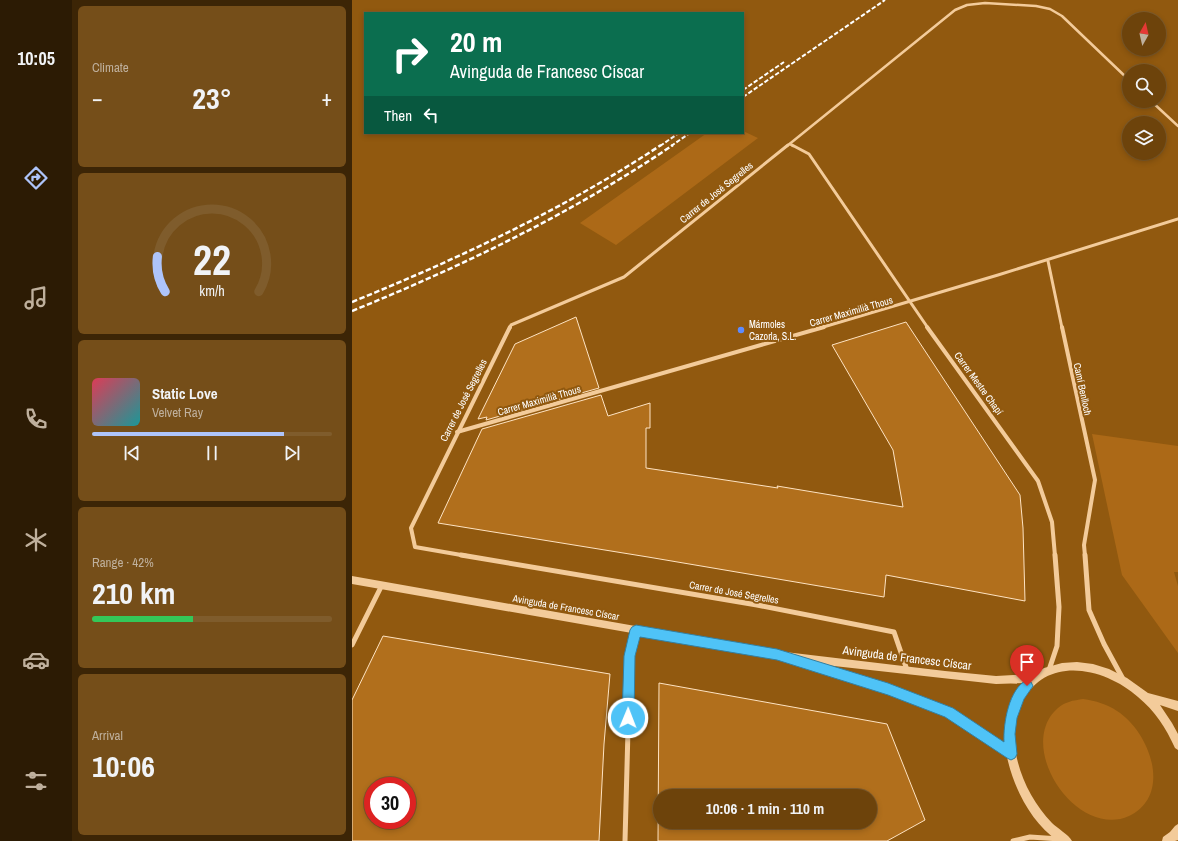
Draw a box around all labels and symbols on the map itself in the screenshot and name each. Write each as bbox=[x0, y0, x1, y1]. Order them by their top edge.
north arrow bbox=[1122, 12, 1166, 56]
street label: Carrer de José Segrelles bbox=[677, 159, 756, 226]
street label: Carrer Maximilià Thous bbox=[808, 293, 894, 330]
place label: Mármoles Cazorla, S.L. bbox=[749, 318, 796, 343]
marker: Mármoles Cazorla, S.L. bbox=[736, 325, 746, 335]
street label: Carrer Mestre Chapí bbox=[951, 349, 1006, 418]
street label: Carrer de José Segrelles bbox=[437, 357, 490, 444]
street label: Camí Benlloch bbox=[1071, 362, 1094, 417]
street label: Carrer Maximilià Thous bbox=[496, 382, 582, 419]
street label: Carrer de José Segrelles bbox=[688, 578, 780, 607]
street label: Avinguda de Francesc Císcar bbox=[511, 592, 620, 623]
street label: Avinguda de Francesc Císcar bbox=[841, 642, 973, 674]
pin bbox=[1010, 645, 1044, 686]
position arrow bbox=[607, 697, 649, 739]
speed limit sign: 30 bbox=[364, 777, 416, 829]

